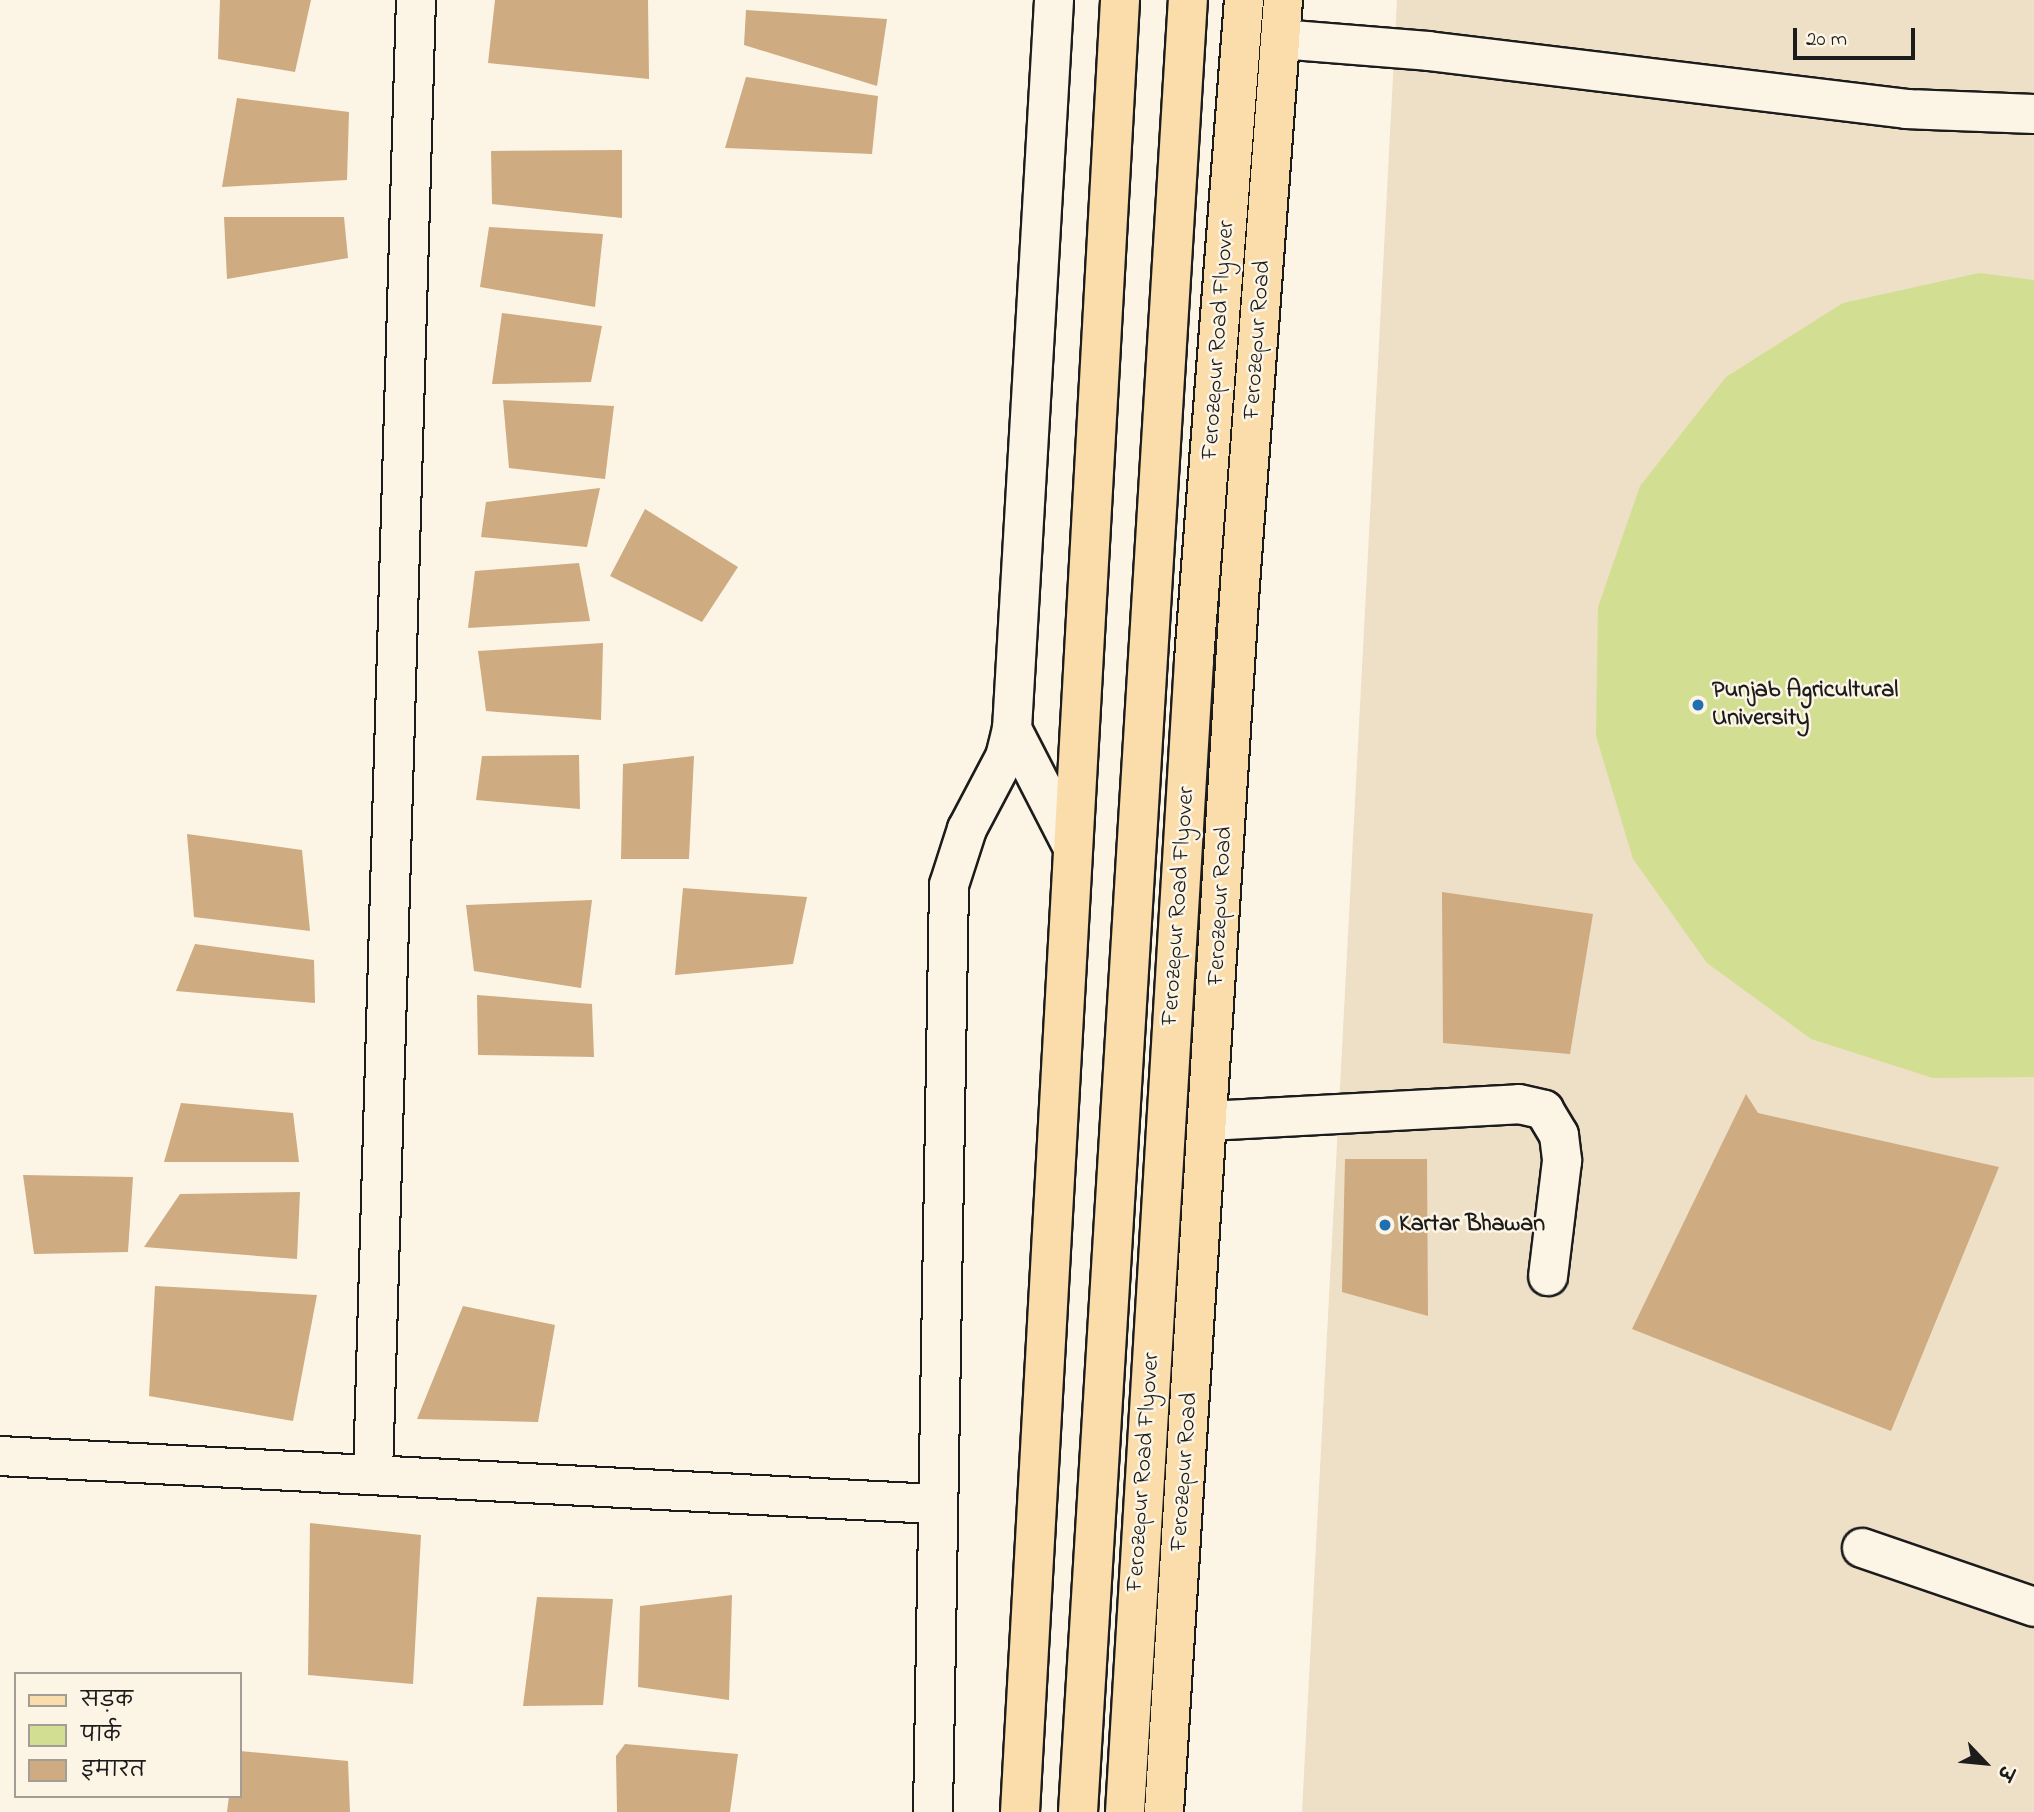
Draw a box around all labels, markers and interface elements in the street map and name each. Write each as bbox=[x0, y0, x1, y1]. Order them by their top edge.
scale bar bbox=[1796, 14, 1918, 58]
text: 20 m bbox=[1806, 25, 1847, 55]
street label: Ferozepur Road Flyover bbox=[1196, 219, 1242, 461]
street label: Ferozepur Road bbox=[1238, 259, 1278, 421]
place label: Punjab Agricultural University bbox=[1712, 677, 1898, 733]
marker: Punjab Agricultural University bbox=[1690, 697, 1706, 713]
street label: Ferozepur Road Flyover bbox=[1156, 785, 1202, 1027]
street label: Ferozepur Road bbox=[1202, 826, 1240, 986]
place label: Kartar Bhawan bbox=[1399, 1211, 1545, 1239]
marker: Kartar Bhawan bbox=[1377, 1217, 1393, 1233]
street label: Ferozepur Road Flyover bbox=[1121, 1351, 1167, 1593]
street label: Ferozepur Road bbox=[1165, 1391, 1205, 1553]
legend bbox=[14, 1672, 242, 1798]
text: सड़क bbox=[81, 1686, 133, 1716]
text: पार्क bbox=[81, 1721, 121, 1751]
north arrow bbox=[1950, 1728, 2020, 1798]
text: इमारत bbox=[81, 1756, 145, 1786]
text: उ bbox=[1989, 1761, 2019, 1784]

